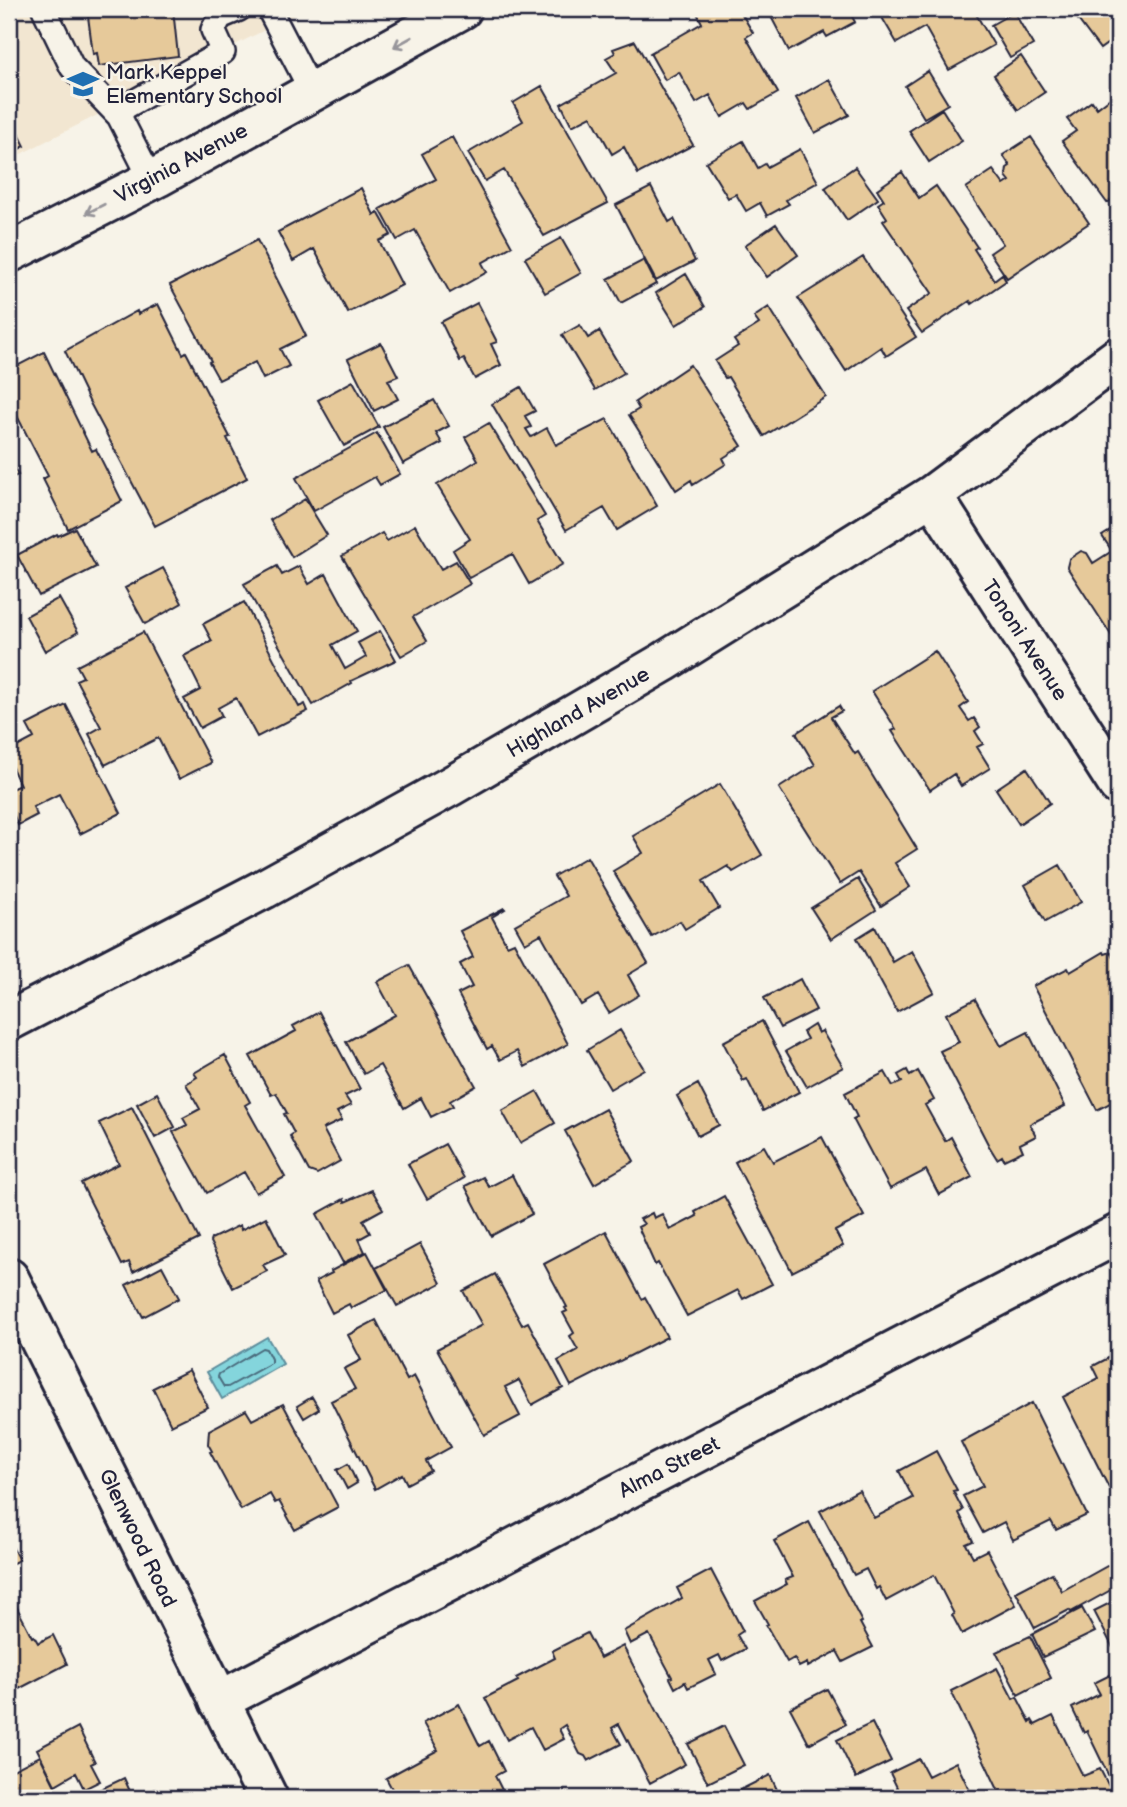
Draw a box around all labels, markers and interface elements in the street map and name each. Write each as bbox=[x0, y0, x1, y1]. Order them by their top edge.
one-way arrow bbox=[393, 35, 413, 49]
place label: Mark Keppel Elementary School bbox=[106, 60, 282, 109]
school or university icon: Mark Keppel Elementary School bbox=[66, 67, 100, 101]
street label: Virginia Avenue bbox=[111, 118, 252, 209]
one-way arrow bbox=[85, 202, 106, 216]
street label: Tononi Avenue bbox=[976, 575, 1073, 705]
street label: Highland Avenue bbox=[503, 661, 654, 763]
street label: Alma Street bbox=[615, 1431, 724, 1503]
street label: Glenwood Road bbox=[93, 1465, 182, 1611]

